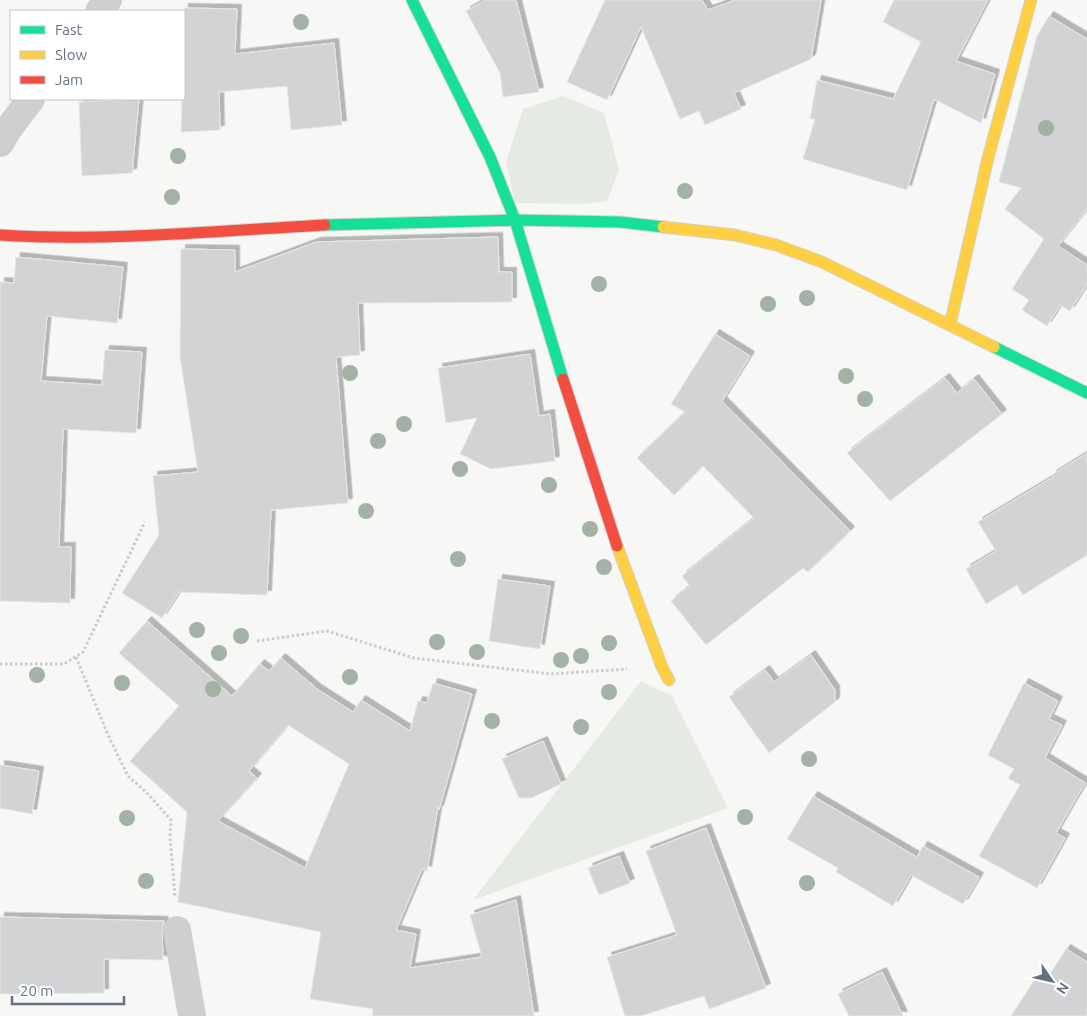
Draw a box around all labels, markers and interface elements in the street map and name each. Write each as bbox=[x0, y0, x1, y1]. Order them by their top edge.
legend bbox=[10, 10, 185, 100]
text: Fast bbox=[55, 21, 83, 38]
text: Slow bbox=[55, 46, 88, 63]
text: Jam bbox=[55, 71, 83, 88]
north arrow bbox=[1027, 956, 1077, 1006]
scale bar bbox=[12, 974, 125, 1006]
text: N bbox=[1053, 979, 1072, 997]
text: 20 m bbox=[20, 982, 53, 999]

